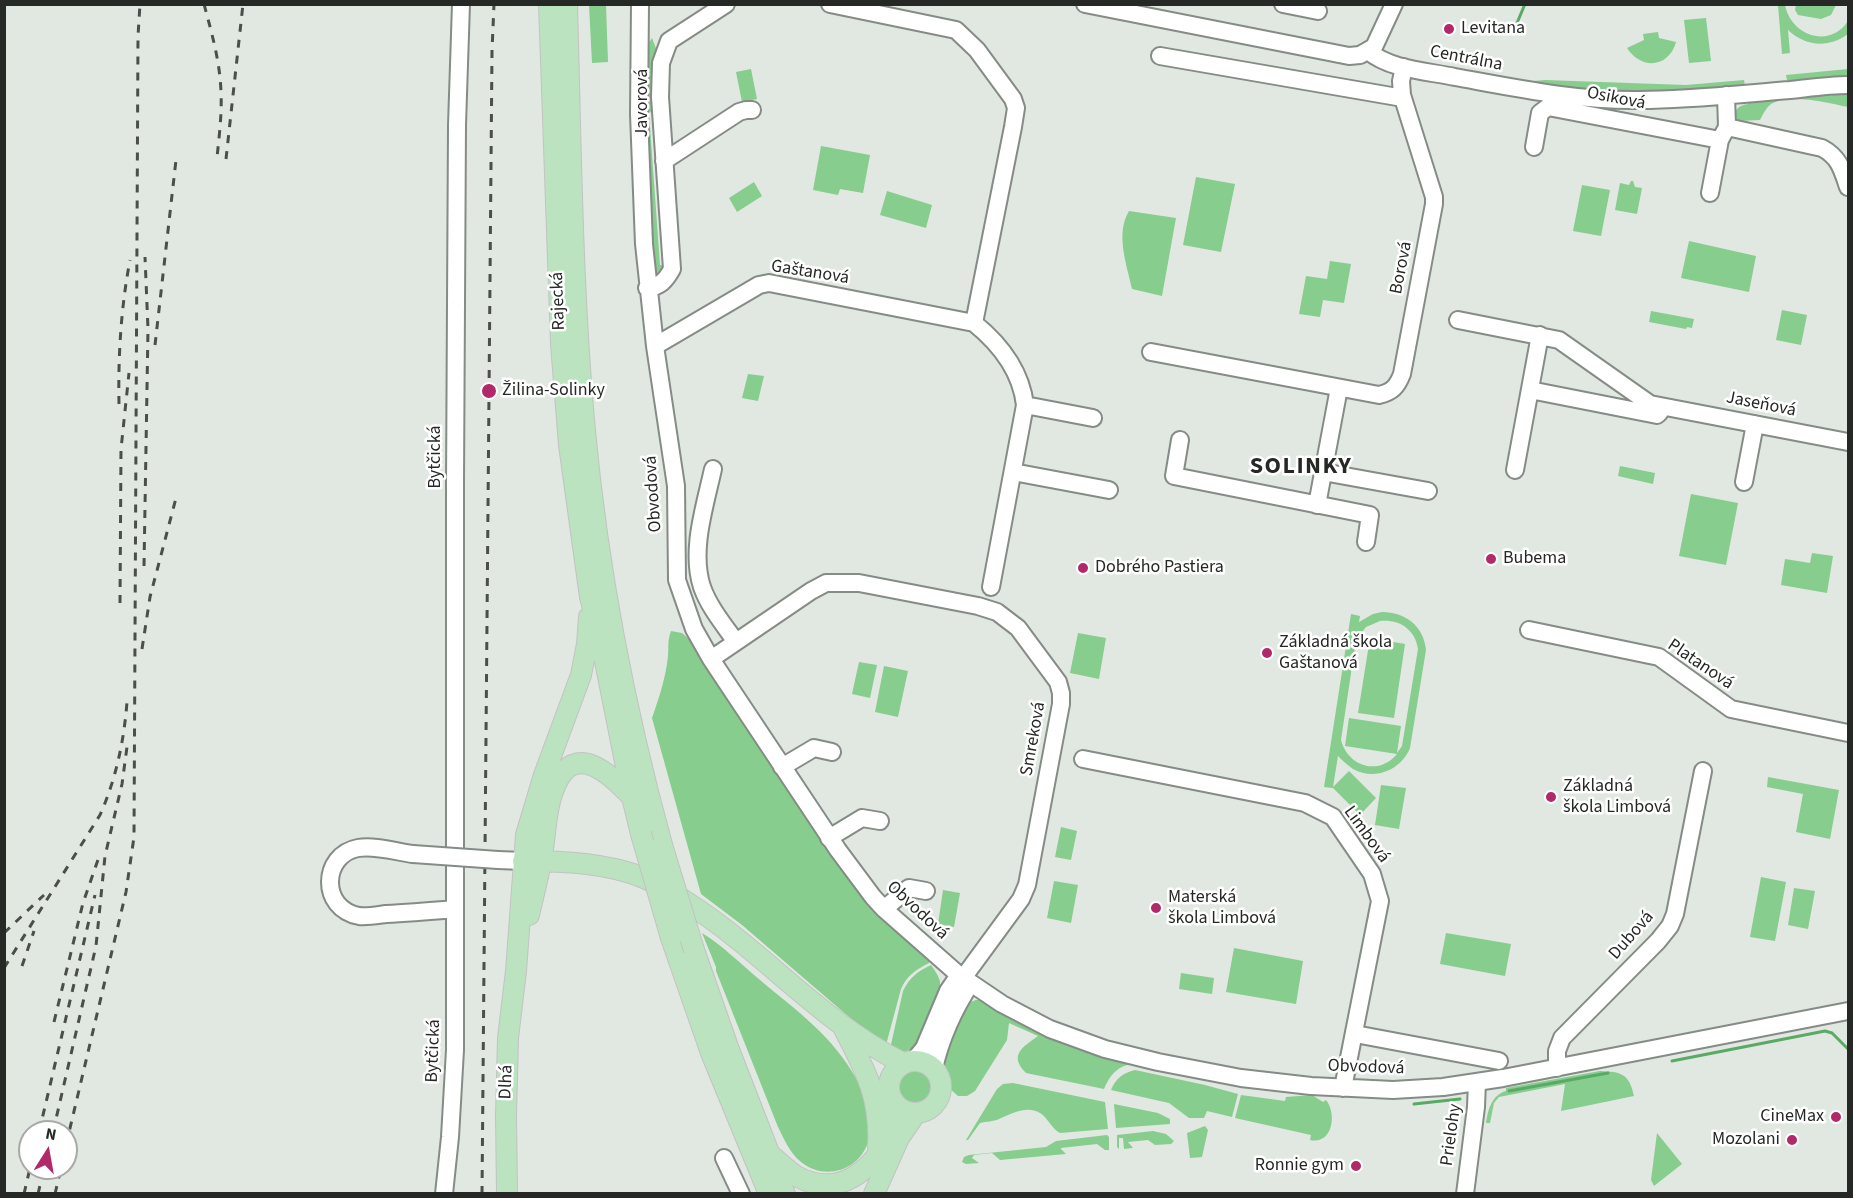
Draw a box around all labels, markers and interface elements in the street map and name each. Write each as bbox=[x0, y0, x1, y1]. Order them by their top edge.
place label: Levitana bbox=[1461, 18, 1525, 40]
marker: Levitana bbox=[1442, 22, 1456, 36]
street label: Centrálna bbox=[1428, 41, 1504, 77]
street label: Javorová bbox=[632, 69, 654, 137]
street label: Osiková bbox=[1585, 83, 1647, 115]
street label: Borová bbox=[1386, 240, 1418, 296]
street label: Gaštanová bbox=[769, 256, 851, 290]
street label: Rajecká bbox=[547, 271, 571, 331]
place label: Žilina-Solinky bbox=[502, 380, 605, 402]
marker: Žilina-Solinky bbox=[480, 382, 498, 400]
street label: Jaseňová bbox=[1724, 388, 1798, 422]
street label: Bytčická bbox=[425, 425, 447, 489]
district label: SOLINKY bbox=[1250, 454, 1352, 482]
street label: Obvodová bbox=[641, 455, 667, 533]
place label: Bubema bbox=[1503, 548, 1566, 570]
marker: Bubema bbox=[1484, 552, 1498, 566]
place label: Dobrého Pastiera bbox=[1095, 557, 1224, 579]
marker: Dobrého Pastiera bbox=[1076, 561, 1090, 575]
place label: Základná škola Gaštanová bbox=[1279, 632, 1392, 674]
street label: Platanová bbox=[1663, 635, 1737, 695]
marker: Základná škola Gaštanová bbox=[1260, 646, 1274, 660]
street label: Smreková bbox=[1017, 700, 1051, 778]
place label: Základná škola Limbová bbox=[1563, 776, 1671, 818]
marker: Základná škola Limbová bbox=[1544, 790, 1558, 804]
street label: Limbová bbox=[1338, 802, 1394, 868]
street label: Obvodová bbox=[882, 877, 952, 945]
place label: Materská škola Limbová bbox=[1168, 887, 1276, 930]
marker: Materská škola Limbová bbox=[1149, 901, 1163, 915]
street label: Dubová bbox=[1605, 907, 1659, 965]
street label: Bytčická bbox=[422, 1019, 446, 1083]
street label: Obvodová bbox=[1327, 1056, 1405, 1080]
street label: Dlhá bbox=[496, 1064, 518, 1100]
street label: Prielohy bbox=[1437, 1103, 1467, 1167]
place label: CineMax bbox=[1760, 1106, 1824, 1128]
marker: CineMax bbox=[1829, 1110, 1843, 1124]
north arrow bbox=[18, 1120, 78, 1180]
text: N bbox=[44, 1122, 58, 1146]
place label: Mozolani bbox=[1712, 1129, 1780, 1151]
marker: Mozolani bbox=[1785, 1133, 1799, 1147]
place label: Ronnie gym bbox=[1255, 1155, 1344, 1177]
marker: Ronnie gym bbox=[1349, 1159, 1363, 1173]

